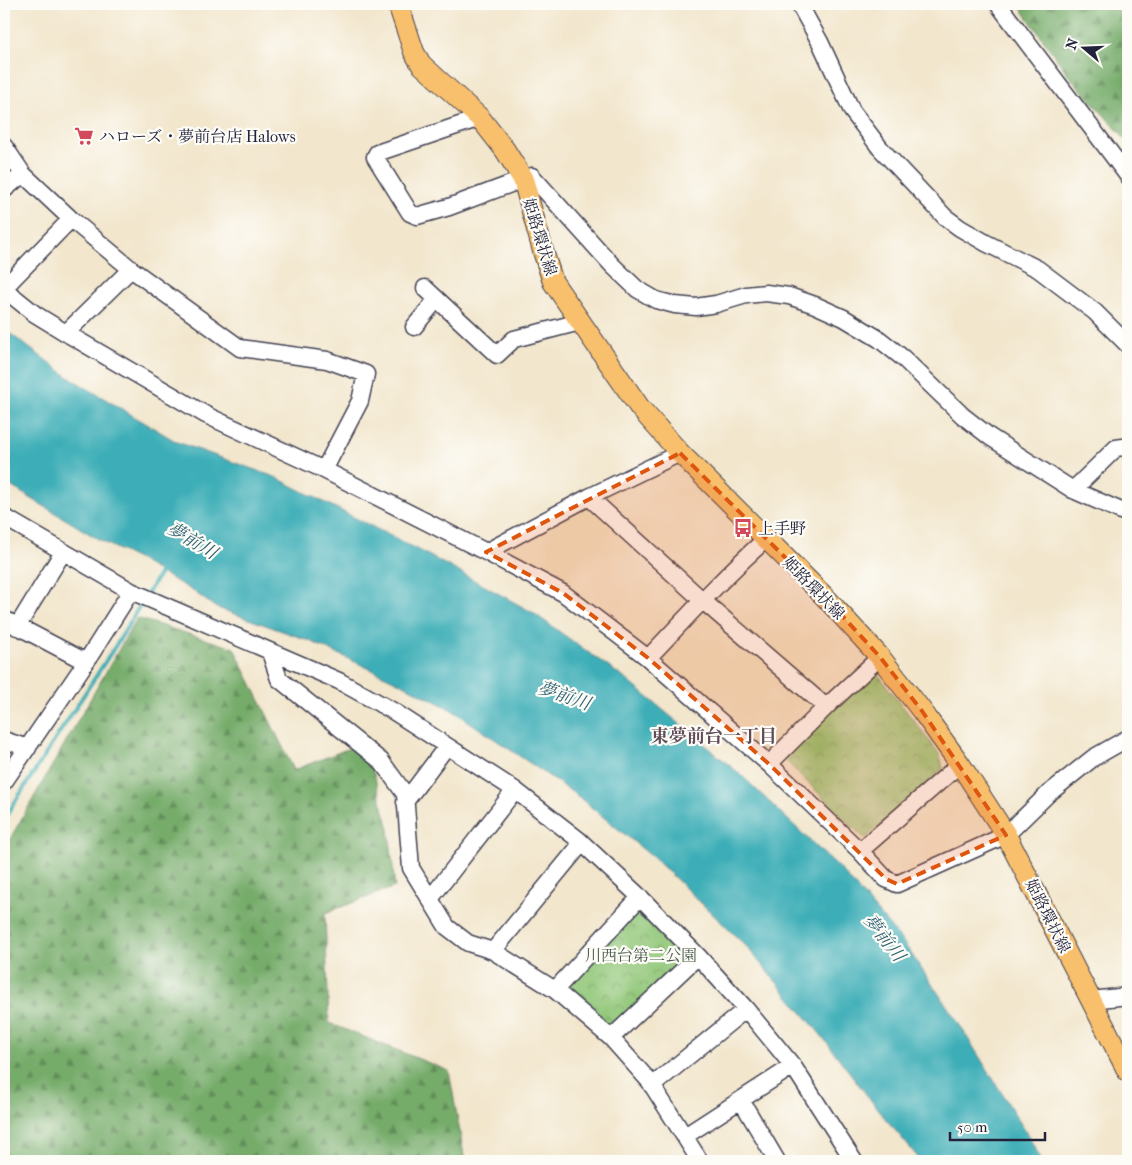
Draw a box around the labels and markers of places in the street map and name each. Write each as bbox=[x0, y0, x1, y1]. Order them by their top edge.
supermarket icon: ハローズ・夢前台店 Halows bbox=[73, 125, 95, 147]
place label: ハローズ・夢前台店 Halows bbox=[99, 127, 296, 146]
bus stop icon: 上手野 bbox=[732, 517, 754, 539]
place label: 上手野 bbox=[758, 519, 806, 538]

